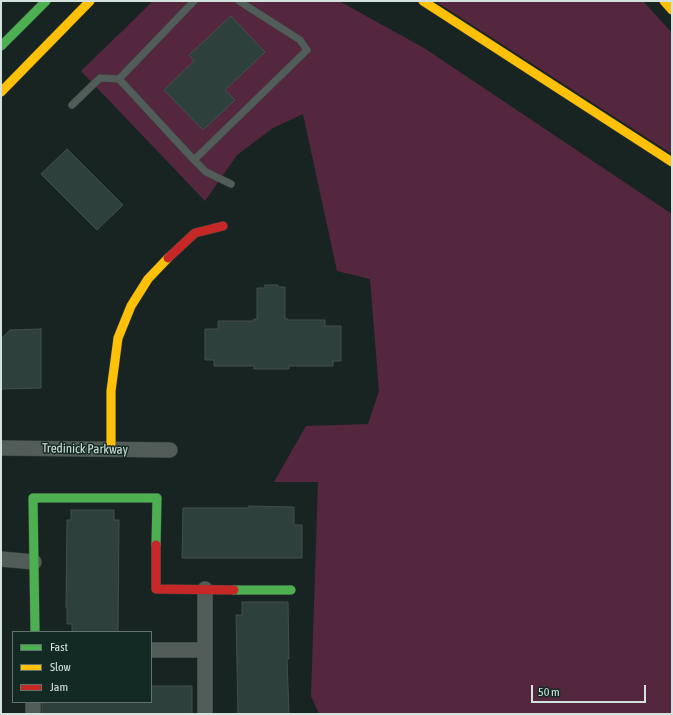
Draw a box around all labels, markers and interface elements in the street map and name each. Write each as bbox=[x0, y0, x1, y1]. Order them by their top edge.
street label: Tredinick Parkway bbox=[42, 440, 128, 458]
legend bbox=[12, 631, 152, 703]
text: Fast bbox=[50, 640, 68, 654]
text: Slow bbox=[50, 660, 71, 674]
scale bar bbox=[533, 677, 648, 703]
text: Jam bbox=[50, 680, 68, 694]
text: 50 m bbox=[538, 685, 560, 699]

